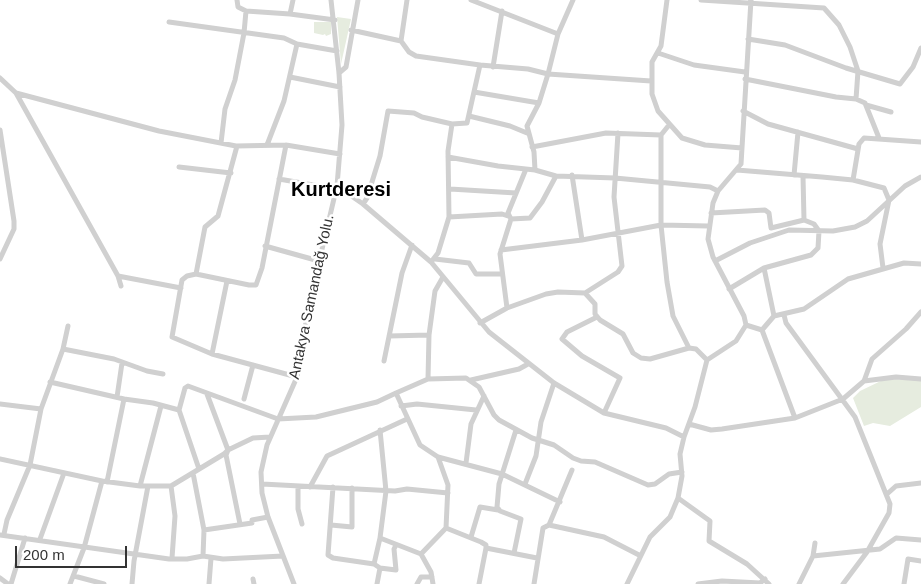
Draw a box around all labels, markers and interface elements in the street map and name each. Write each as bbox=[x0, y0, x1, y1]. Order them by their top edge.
district label: Kurtderesi bbox=[291, 178, 391, 202]
street label: Antakya Samandağ Yolu. bbox=[286, 213, 338, 381]
scale bar bbox=[18, 536, 130, 568]
text: 200 m bbox=[23, 546, 65, 563]

